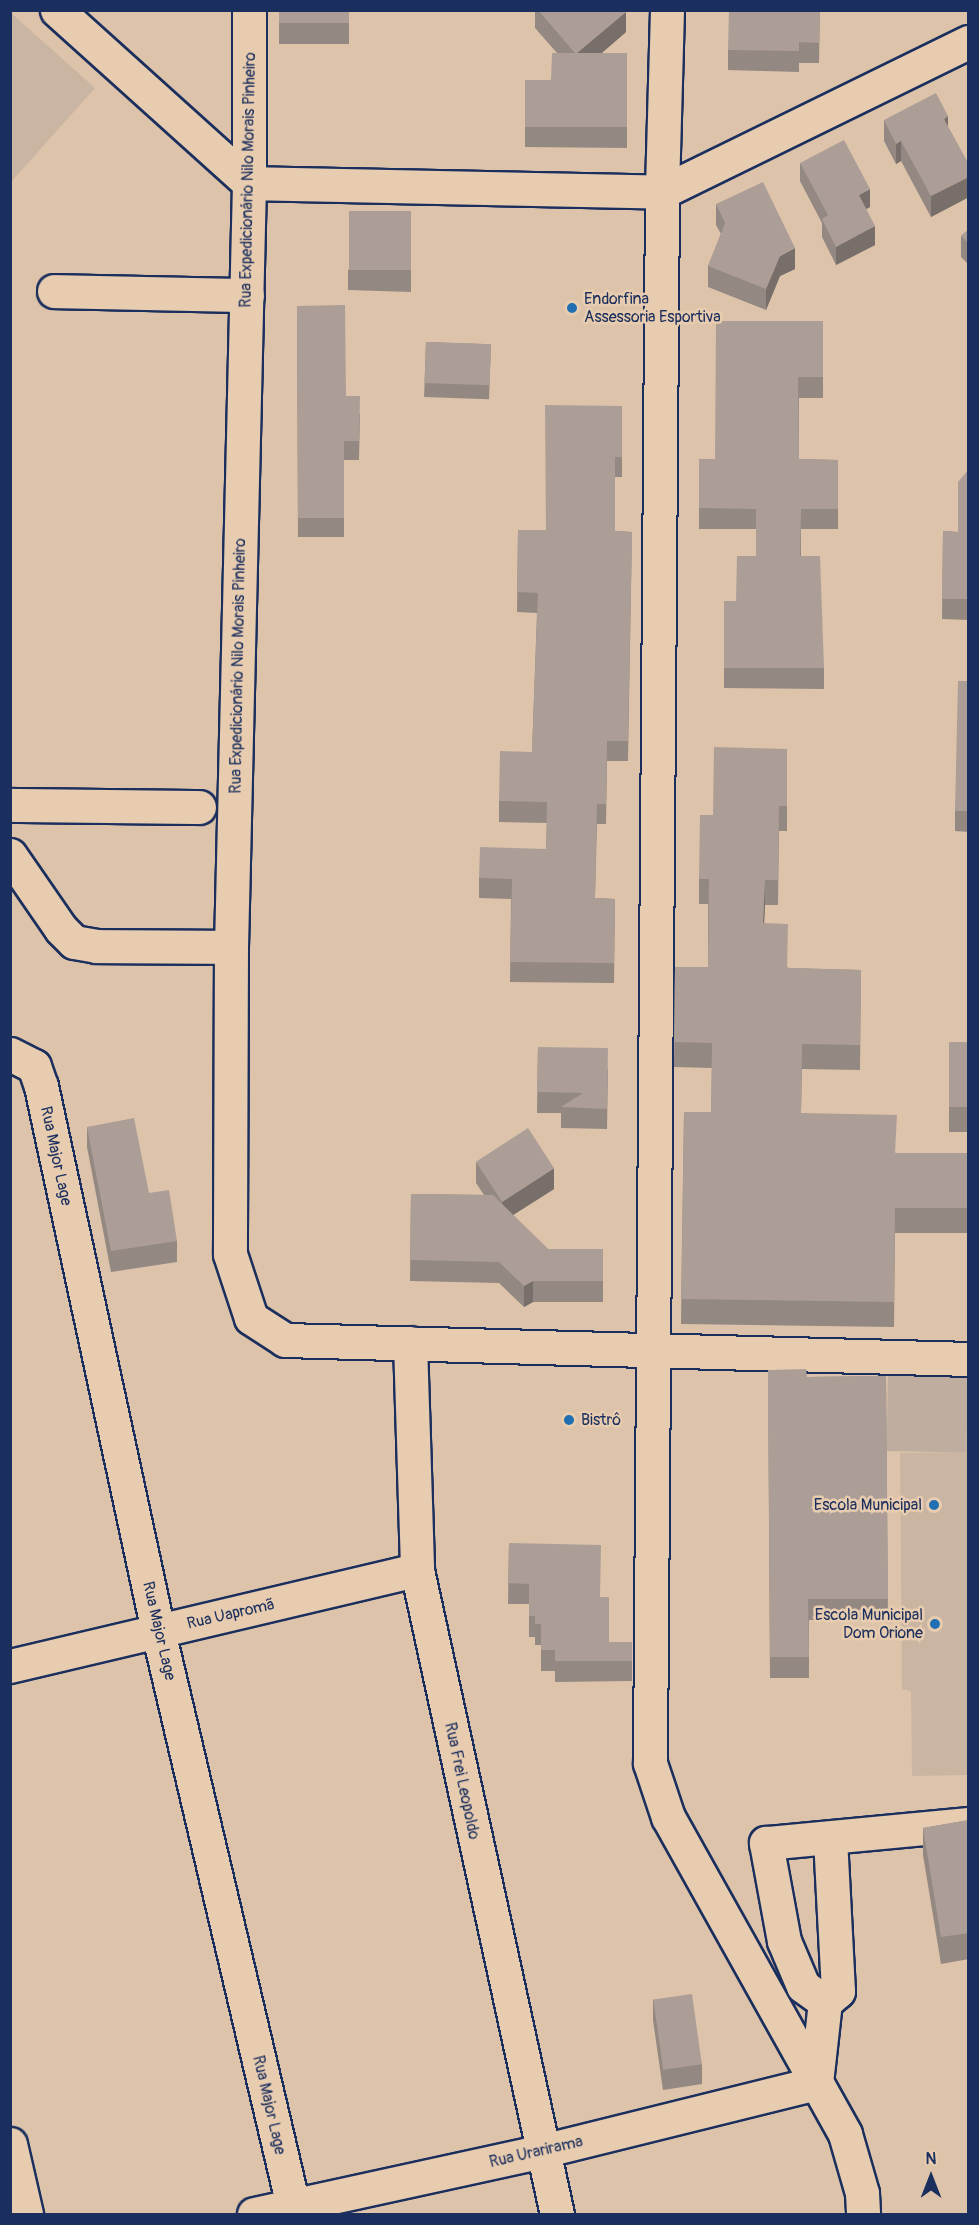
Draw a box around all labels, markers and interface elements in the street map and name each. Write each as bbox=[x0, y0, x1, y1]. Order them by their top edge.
street label: Rua Expedicionário Nilo Morais Pinheiro bbox=[236, 52, 260, 308]
place label: Endorfina Assessoria Esportiva bbox=[584, 289, 721, 327]
marker: Endorfina Assessoria Esportiva bbox=[565, 301, 579, 315]
street label: Rua Expedicionário Nilo Morais Pinheiro bbox=[226, 538, 250, 794]
street label: Rua Major Lage bbox=[36, 1105, 76, 1207]
place label: Bistrô bbox=[581, 1410, 621, 1430]
marker: Bistrô bbox=[562, 1413, 576, 1427]
place label: Escola Municipal bbox=[814, 1495, 922, 1515]
marker: Escola Municipal bbox=[927, 1498, 941, 1512]
street label: Rua Major Lage bbox=[138, 1580, 180, 1682]
street label: Rua Uapromã bbox=[185, 1595, 277, 1633]
place label: Escola Municipal Dom Orione bbox=[815, 1605, 923, 1643]
marker: Escola Municipal Dom Orione bbox=[928, 1617, 942, 1631]
street label: Rua Frei Leopoldo bbox=[440, 1721, 484, 1841]
street label: Rua Major Lage bbox=[248, 2054, 290, 2156]
street label: Rua Urarirama bbox=[487, 2132, 585, 2172]
north arrow bbox=[901, 2147, 961, 2207]
text: N bbox=[926, 2149, 936, 2169]

